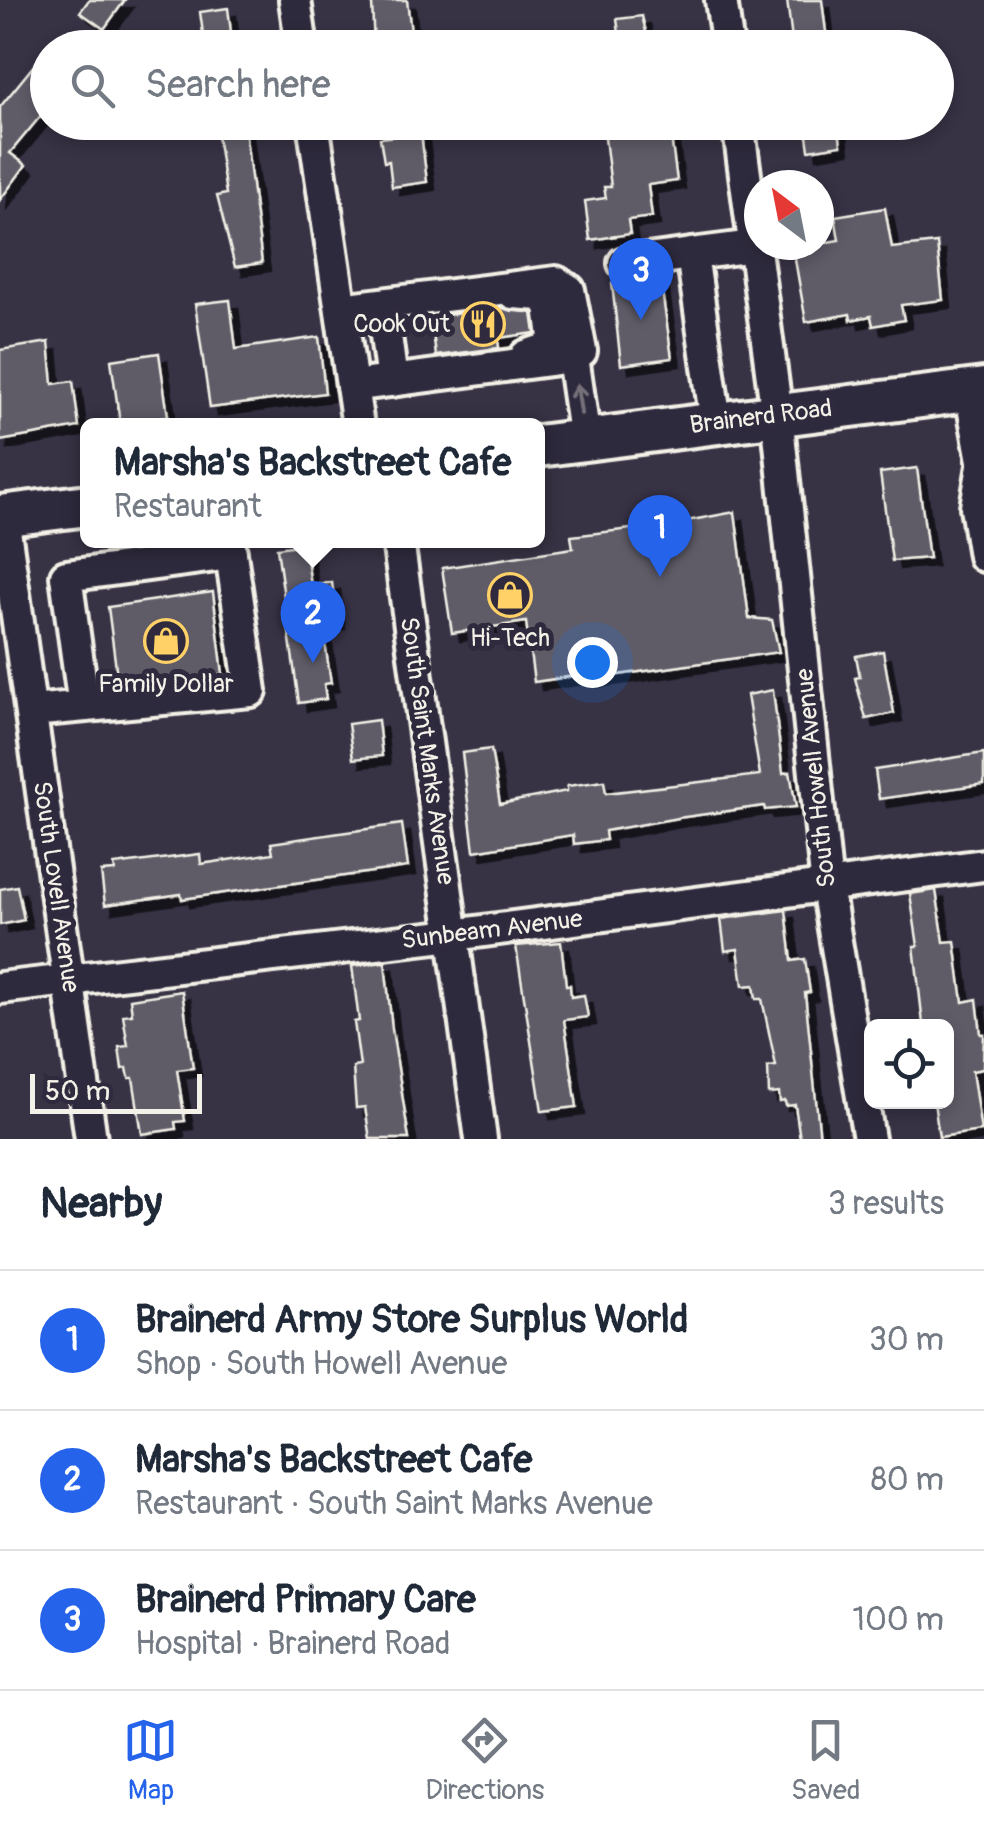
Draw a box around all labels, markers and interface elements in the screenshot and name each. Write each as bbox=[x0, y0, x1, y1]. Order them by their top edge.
search box bbox=[30, 30, 954, 140]
icon: search bbox=[65, 58, 120, 113]
text: Search here bbox=[145, 61, 331, 109]
north arrow bbox=[744, 170, 834, 260]
pin: 3 bbox=[608, 238, 674, 320]
restaurant icon: Cook Out bbox=[460, 301, 506, 347]
place label: Cook Out bbox=[353, 309, 451, 340]
one-way arrow bbox=[570, 383, 588, 415]
street label: Brainerd Road bbox=[688, 393, 834, 441]
popup bbox=[80, 418, 545, 548]
text: Marsha's Backstreet Cafe bbox=[114, 439, 511, 487]
text: Restaurant bbox=[114, 487, 262, 527]
pin: 1 bbox=[628, 494, 692, 577]
shop icon: Hi-Tech bbox=[487, 572, 533, 618]
pin: 2 bbox=[280, 580, 346, 663]
street label: South Saint Marks Avenue bbox=[393, 615, 461, 888]
shop icon: Family Dollar bbox=[143, 618, 189, 664]
place label: Hi-Tech bbox=[470, 623, 550, 654]
your location bbox=[567, 637, 618, 688]
street label: South Howell Avenue bbox=[789, 666, 843, 889]
place label: Family Dollar bbox=[98, 669, 234, 700]
street label: South Lovell Avenue bbox=[26, 779, 86, 995]
street label: Sunbeam Avenue bbox=[400, 903, 585, 956]
map controls bbox=[864, 1019, 954, 1109]
button: locate bbox=[864, 1019, 954, 1109]
scale bar bbox=[30, 1069, 202, 1114]
text: 50 m bbox=[45, 1074, 110, 1109]
text: Nearby bbox=[40, 1178, 162, 1230]
text: 3 results bbox=[828, 1184, 944, 1224]
text: Brainerd Army Store Surplus World bbox=[135, 1296, 688, 1344]
text: 1 bbox=[66, 1320, 79, 1360]
text: 30 m bbox=[869, 1320, 944, 1360]
text: Shop · South Howell Avenue bbox=[135, 1344, 507, 1384]
text: Marsha's Backstreet Cafe bbox=[135, 1436, 532, 1484]
text: 2 bbox=[64, 1460, 81, 1500]
text: 80 m bbox=[871, 1460, 944, 1500]
text: Restaurant · South Saint Marks Avenue bbox=[135, 1484, 653, 1524]
text: Brainerd Primary Care bbox=[135, 1576, 476, 1624]
text: 3 bbox=[64, 1600, 81, 1640]
text: 100 m bbox=[852, 1600, 944, 1640]
text: Hospital · Brainerd Road bbox=[135, 1624, 451, 1664]
tab: Map bbox=[123, 1713, 178, 1808]
tab: Directions bbox=[425, 1713, 544, 1808]
tab: Saved bbox=[791, 1713, 861, 1808]

